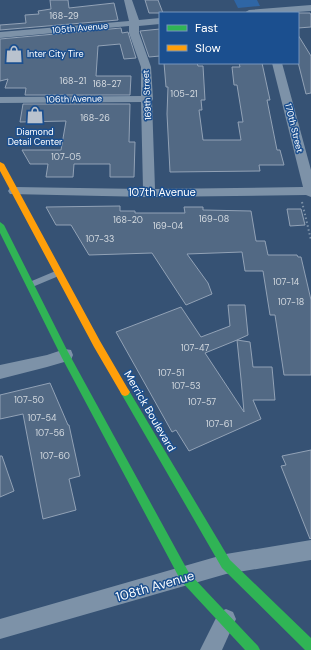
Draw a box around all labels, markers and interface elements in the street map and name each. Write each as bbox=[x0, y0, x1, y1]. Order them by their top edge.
house number: 168-29 bbox=[49, 10, 79, 22]
legend bbox=[159, 12, 299, 64]
street label: 105th Avenue bbox=[52, 20, 108, 36]
text: Fast bbox=[195, 20, 218, 36]
text: Slow bbox=[195, 40, 221, 56]
shop icon: Inter City Tire bbox=[4, 44, 24, 64]
place label: Inter City Tire bbox=[27, 48, 84, 60]
street label: 169th Street bbox=[140, 69, 154, 121]
house number: 168-21 bbox=[60, 75, 87, 87]
house number: 168-27 bbox=[93, 78, 122, 90]
house number: 105-21 bbox=[170, 88, 198, 100]
street label: 106th Avenue bbox=[46, 93, 102, 105]
street label: 170th Street bbox=[282, 102, 306, 154]
shop icon: Diamond Detail Center bbox=[25, 105, 45, 125]
house number: 168-26 bbox=[80, 112, 110, 124]
place label: Diamond Detail Center bbox=[8, 126, 63, 148]
house number: 107-05 bbox=[51, 151, 81, 163]
street label: 107th Avenue bbox=[128, 185, 196, 199]
house number: 169-08 bbox=[199, 213, 229, 225]
house number: 168-20 bbox=[113, 214, 143, 226]
house number: 169-04 bbox=[153, 220, 184, 232]
house number: 107-33 bbox=[86, 233, 114, 245]
house number: 107-14 bbox=[273, 276, 300, 288]
house number: 107-18 bbox=[278, 296, 304, 308]
house number: 107-47 bbox=[181, 342, 209, 354]
house number: 107-51 bbox=[158, 367, 184, 379]
street label: Merrick Boulevard bbox=[121, 368, 179, 454]
house number: 107-53 bbox=[171, 380, 201, 392]
house number: 107-50 bbox=[14, 394, 44, 406]
house number: 107-57 bbox=[188, 396, 216, 408]
house number: 107-54 bbox=[27, 412, 57, 424]
house number: 107-61 bbox=[206, 418, 233, 430]
house number: 107-56 bbox=[35, 427, 65, 439]
house number: 107-60 bbox=[40, 450, 70, 462]
street label: 108th Avenue bbox=[114, 567, 196, 605]

